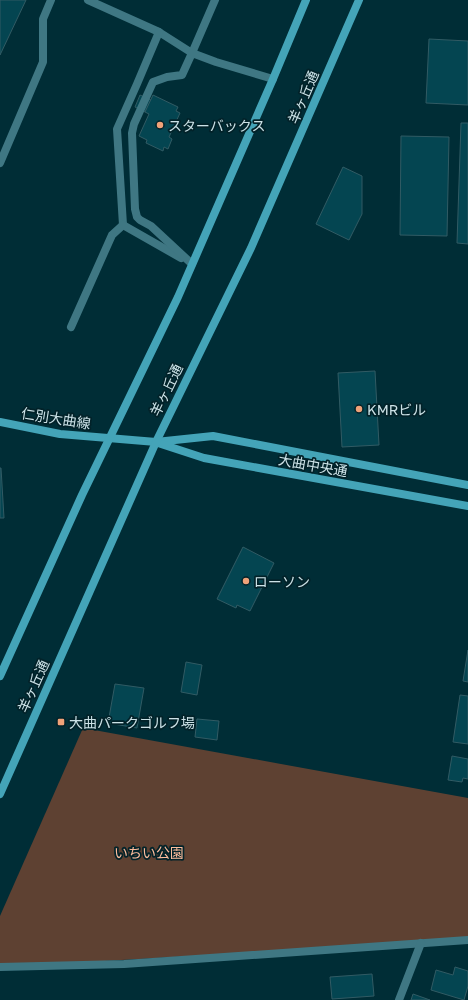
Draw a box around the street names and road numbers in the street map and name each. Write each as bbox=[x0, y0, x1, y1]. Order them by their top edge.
street label: 羊ヶ丘通 bbox=[284, 68, 322, 126]
street label: 羊ヶ丘通 bbox=[146, 361, 186, 419]
street label: 仁別大曲線 bbox=[20, 404, 92, 432]
street label: 大曲中央通 bbox=[277, 451, 349, 479]
street label: 羊ヶ丘通 bbox=[14, 657, 52, 715]

